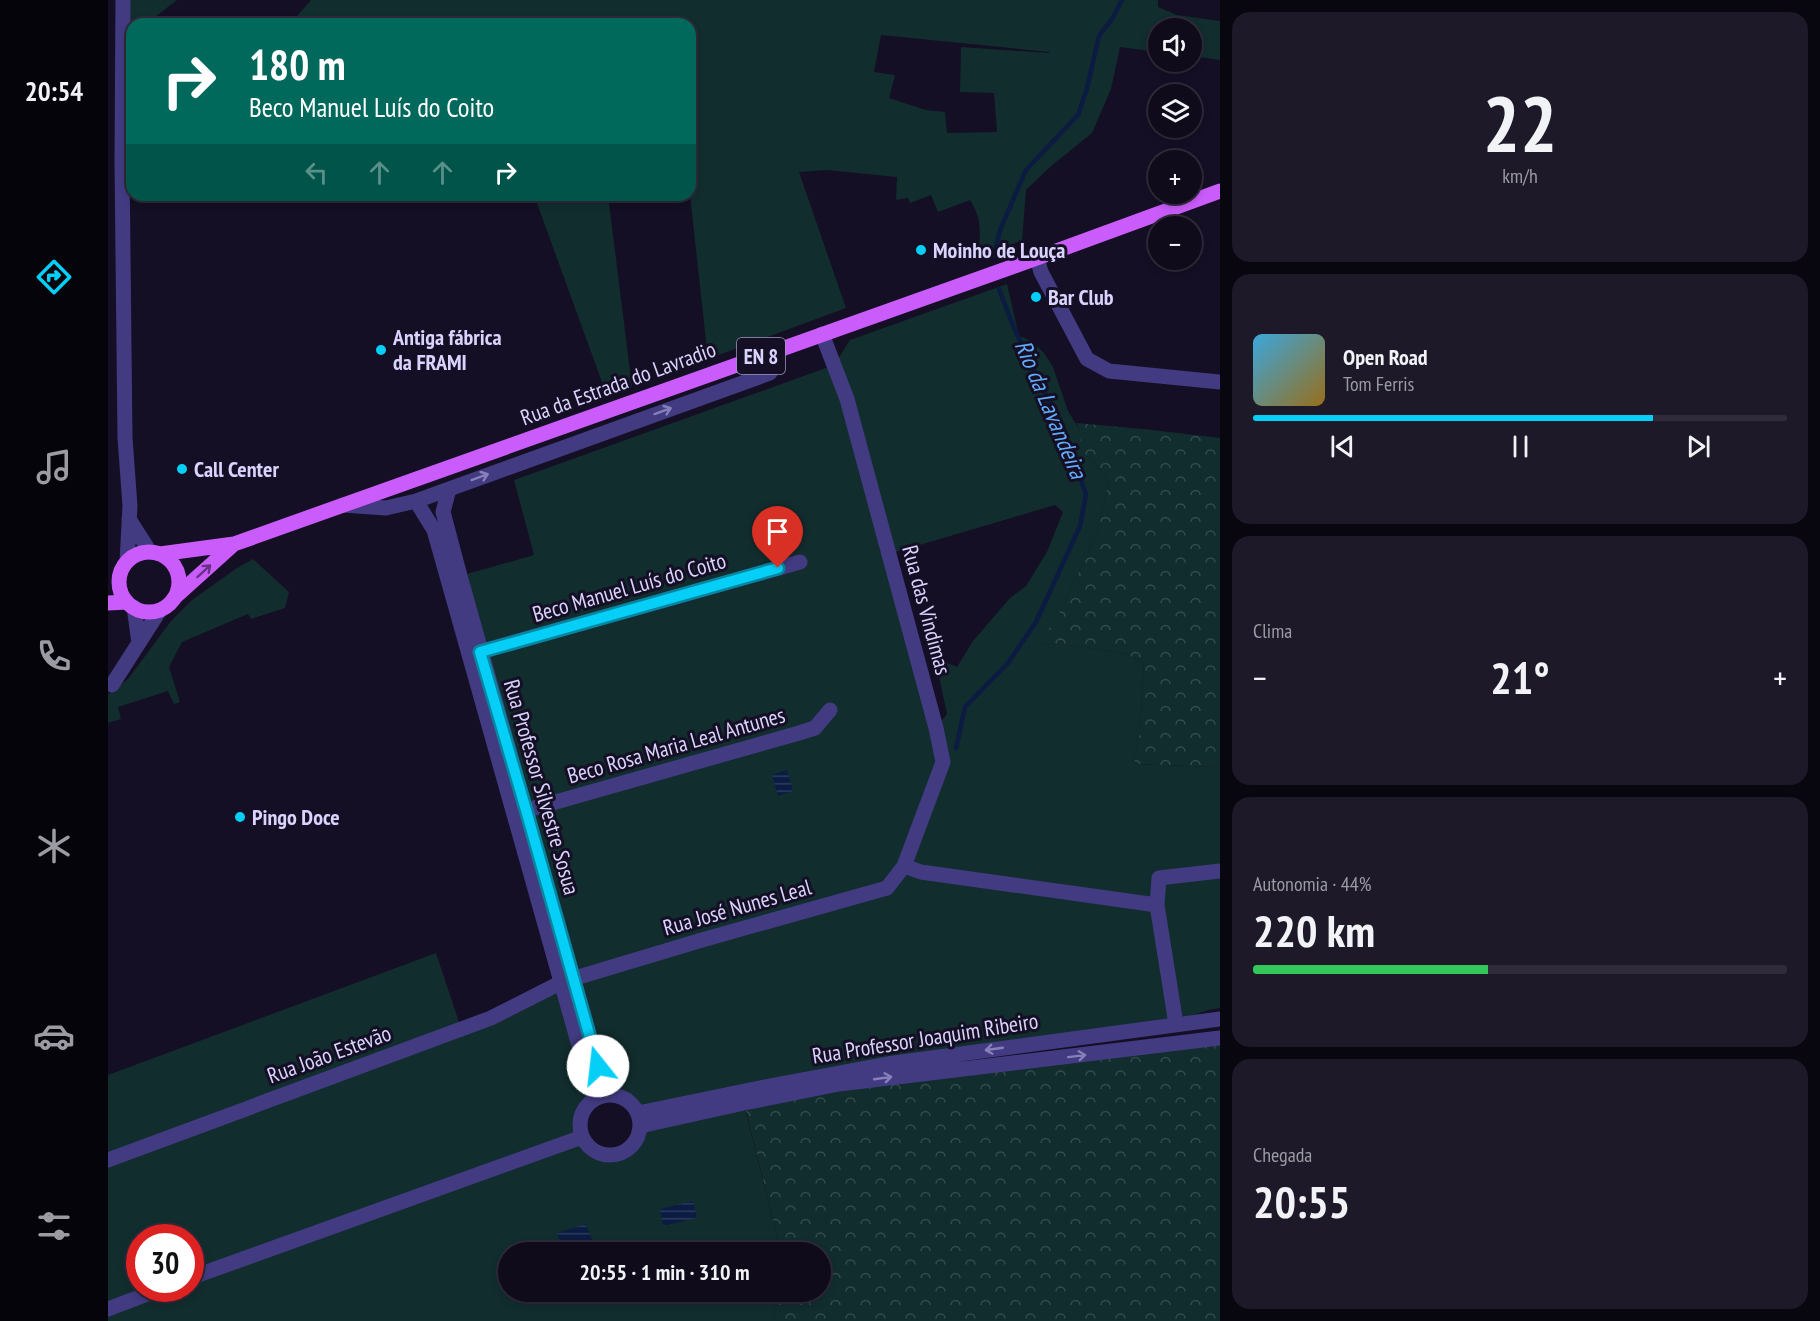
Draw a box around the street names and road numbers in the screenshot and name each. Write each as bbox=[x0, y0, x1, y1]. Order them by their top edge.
street label: Rua da Estrada do Lavradio bbox=[517, 335, 719, 431]
road number: EN 8 bbox=[737, 338, 785, 374]
street label: Rua das Vindimas bbox=[896, 542, 958, 678]
street label: Beco Manuel Luís do Coito bbox=[529, 546, 729, 628]
street label: Rua Professor Silvestre Sosua bbox=[498, 676, 586, 898]
street label: Beco Rosa Maria Leal Antunes bbox=[564, 701, 788, 789]
street label: Rua José Nunes Leal bbox=[660, 872, 815, 942]
street label: Rua Professor Joaquim Ribeiro bbox=[810, 1006, 1040, 1070]
street label: Rua João Estevão bbox=[263, 1019, 395, 1089]

